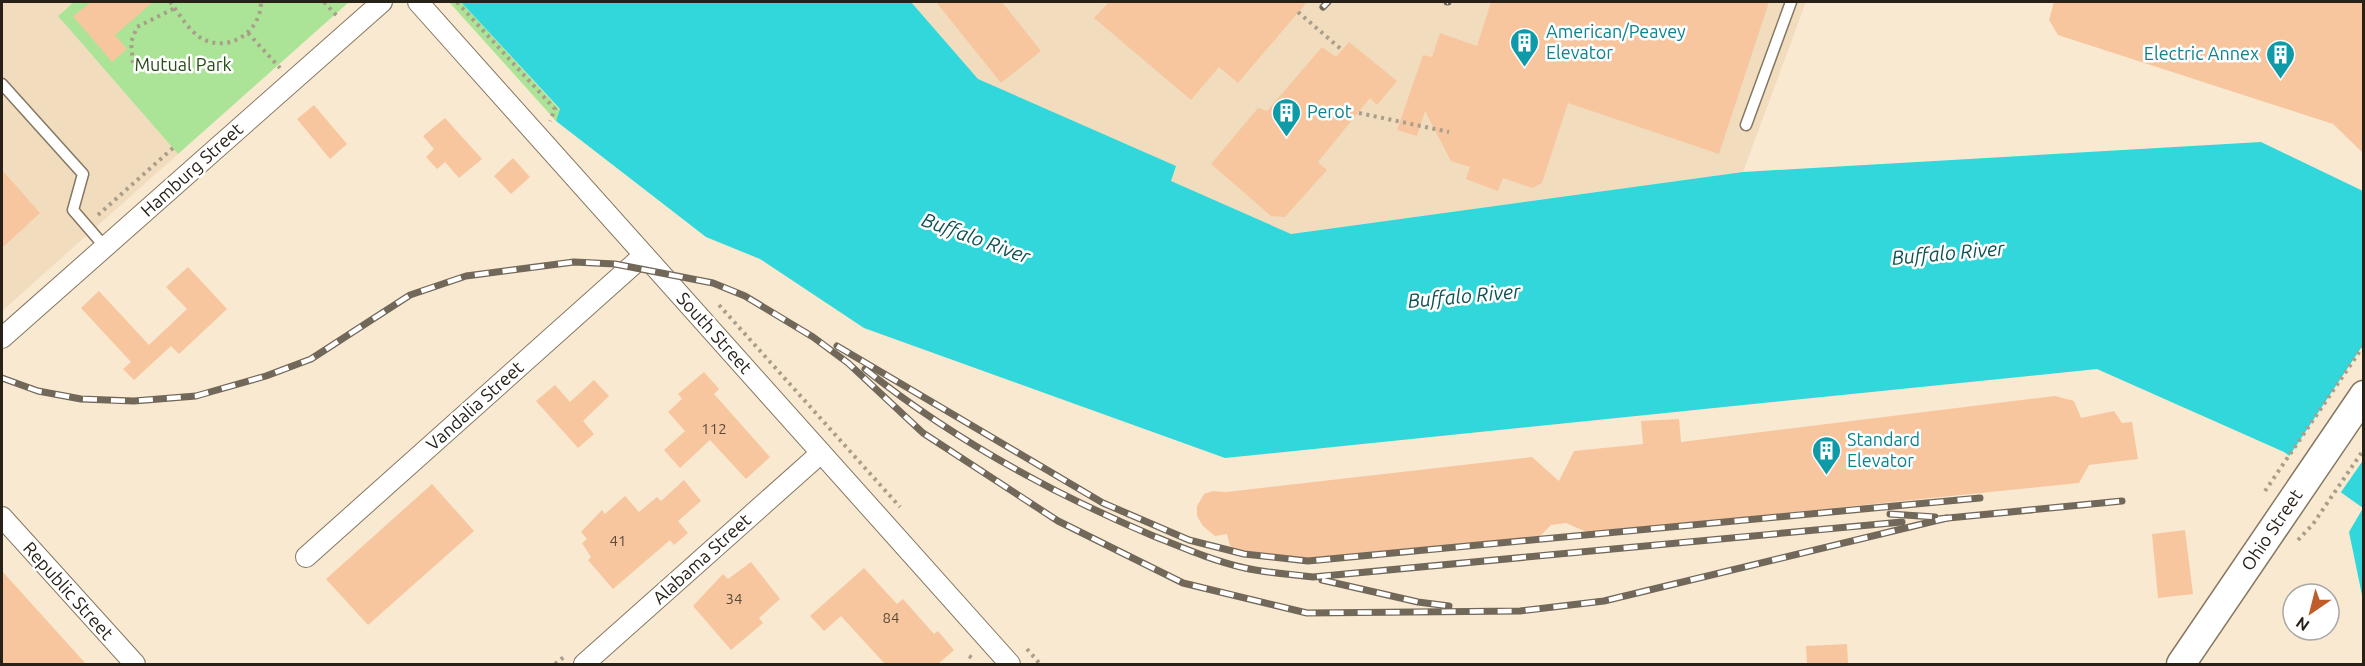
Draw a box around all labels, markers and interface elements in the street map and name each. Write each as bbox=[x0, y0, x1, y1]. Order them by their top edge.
place label: American/Peavey Elevator bbox=[1546, 21, 1686, 62]
building icon: American/Peavey Elevator bbox=[1509, 26, 1541, 68]
building icon: Electric Annex bbox=[2264, 38, 2296, 80]
place label: Electric Annex bbox=[2144, 43, 2259, 63]
park label: Mutual Park bbox=[134, 54, 232, 74]
building icon: Perot bbox=[1270, 96, 1302, 138]
place label: Perot bbox=[1307, 101, 1352, 121]
street label: Hamburg Street bbox=[136, 118, 246, 220]
water label: Buffalo River bbox=[919, 207, 1035, 268]
water label: Buffalo River bbox=[1890, 236, 2007, 269]
water label: Buffalo River bbox=[1406, 279, 1523, 312]
street label: South Street bbox=[673, 288, 756, 377]
street label: Vandalia Street bbox=[422, 357, 527, 454]
house number: 112 bbox=[701, 420, 727, 437]
place label: Standard Elevator bbox=[1847, 429, 1920, 470]
building icon: Standard Elevator bbox=[1810, 434, 1842, 476]
street label: Ohio Street bbox=[2237, 485, 2306, 574]
street label: Alabama Street bbox=[648, 509, 754, 607]
house number: 41 bbox=[610, 532, 626, 549]
street label: Republic Street bbox=[20, 537, 118, 643]
north arrow bbox=[2281, 582, 2341, 642]
house number: 34 bbox=[726, 590, 742, 607]
house number: 84 bbox=[883, 609, 899, 626]
text: N bbox=[2292, 613, 2312, 635]

